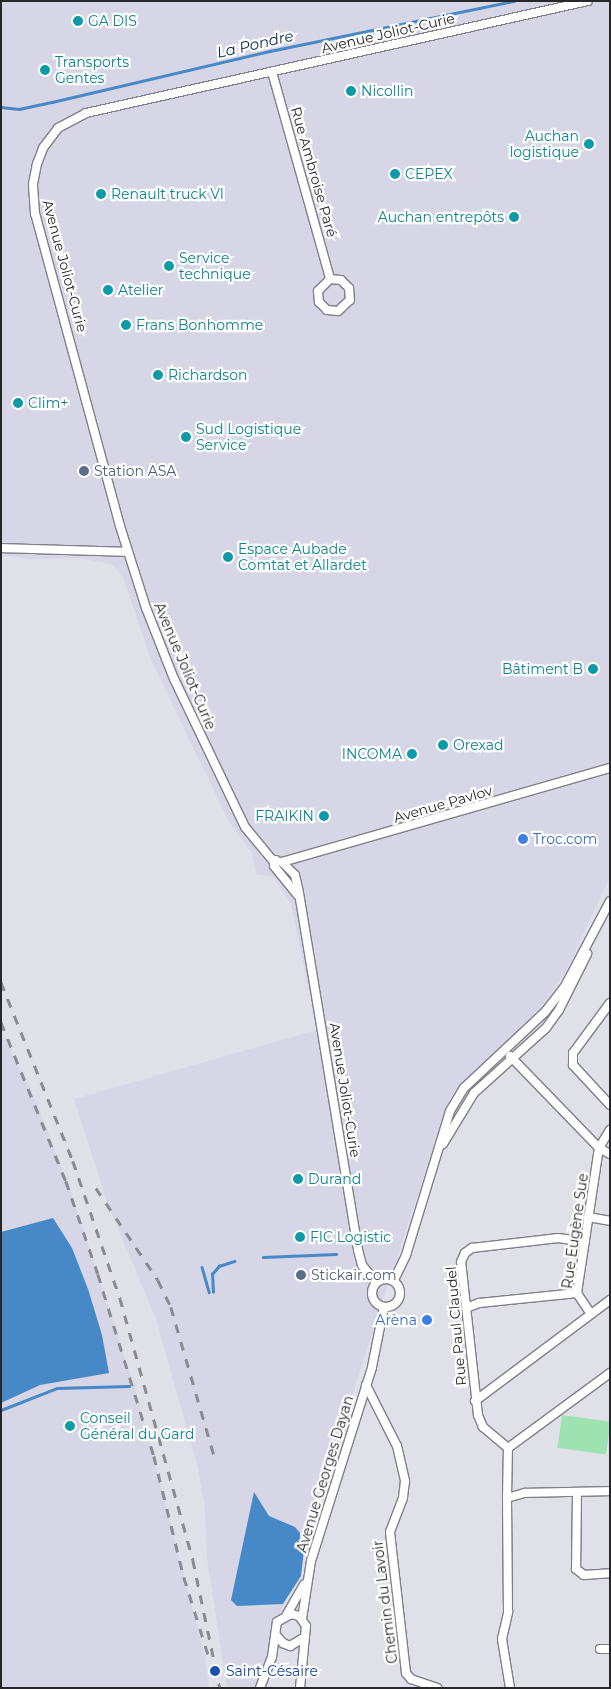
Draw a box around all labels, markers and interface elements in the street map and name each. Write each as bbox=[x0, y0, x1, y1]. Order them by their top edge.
street label: Avenue Joliot-Curie bbox=[320, 9, 456, 57]
place label: GA DIS bbox=[88, 13, 137, 29]
marker: GA DIS bbox=[72, 15, 84, 27]
water label: La Pondre bbox=[215, 26, 295, 62]
place label: Transports Gentes bbox=[55, 54, 129, 86]
marker: Transports Gentes bbox=[39, 64, 51, 76]
place label: Nicollin bbox=[361, 83, 413, 99]
marker: Nicollin bbox=[345, 85, 357, 97]
street label: Rue Ambroise Paré bbox=[287, 105, 341, 239]
place label: Auchan logistique bbox=[509, 128, 579, 160]
marker: Auchan logistique bbox=[583, 138, 595, 150]
place label: CEPEX bbox=[405, 166, 453, 182]
marker: CEPEX bbox=[389, 168, 401, 180]
place label: Renault truck VI bbox=[111, 186, 224, 202]
marker: Renault truck VI bbox=[95, 188, 107, 200]
street label: Avenue Joliot-Curie bbox=[39, 198, 91, 334]
place label: Auchan entrepôts bbox=[378, 209, 504, 225]
marker: Auchan entrepôts bbox=[508, 211, 520, 223]
place label: Service technique bbox=[179, 250, 251, 282]
marker: Service technique bbox=[163, 260, 175, 272]
place label: Atelier bbox=[118, 282, 163, 298]
marker: Atelier bbox=[102, 284, 114, 296]
place label: Frans Bonhomme bbox=[136, 317, 263, 333]
marker: Frans Bonhomme bbox=[120, 319, 132, 331]
place label: Richardson bbox=[168, 367, 247, 383]
marker: Richardson bbox=[152, 369, 164, 381]
place label: Clim+ bbox=[28, 395, 68, 411]
marker: Clim+ bbox=[12, 397, 24, 409]
place label: Sud Logistique Service bbox=[196, 421, 301, 454]
marker: Sud Logistique Service bbox=[180, 431, 192, 443]
place label: Station ASA bbox=[94, 463, 176, 479]
marker: Station ASA bbox=[78, 465, 90, 477]
place label: Espace Aubade Comtat et Allardet bbox=[238, 541, 367, 574]
marker: Espace Aubade Comtat et Allardet bbox=[222, 551, 234, 563]
street label: Avenue Joliot-Curie bbox=[151, 600, 219, 732]
place label: Bâtiment B bbox=[502, 661, 583, 677]
marker: Bâtiment B bbox=[587, 663, 599, 675]
place label: Orexad bbox=[453, 737, 504, 753]
marker: Orexad bbox=[437, 739, 449, 751]
place label: INCOMA bbox=[342, 746, 402, 762]
marker: INCOMA bbox=[406, 748, 418, 760]
street label: Avenue Pavlov bbox=[392, 782, 494, 826]
place label: FRAIKIN bbox=[255, 808, 314, 824]
marker: FRAIKIN bbox=[318, 810, 330, 822]
place label: Troc.com bbox=[533, 831, 597, 847]
marker: Troc.com bbox=[517, 833, 529, 845]
street label: Avenue Joliot-Curie bbox=[326, 1021, 364, 1159]
place label: Durand bbox=[308, 1171, 361, 1187]
street label: Rue Eugène Sue bbox=[559, 1172, 591, 1290]
marker: Durand bbox=[292, 1173, 304, 1185]
place label: FIC Logistic bbox=[310, 1229, 391, 1245]
marker: FIC Logistic bbox=[294, 1231, 306, 1243]
street label: Rue Paul Claudel bbox=[442, 1266, 470, 1386]
place label: Stickair.com bbox=[311, 1267, 397, 1283]
marker: Stickair.com bbox=[295, 1269, 307, 1281]
place label: Arèna bbox=[375, 1312, 417, 1328]
marker: Arèna bbox=[421, 1314, 433, 1326]
street label: Avenue Georges Dayan bbox=[293, 1394, 357, 1554]
place label: Conseil Général du Gard bbox=[80, 1410, 195, 1442]
marker: Conseil Général du Gard bbox=[64, 1420, 76, 1432]
street label: Chemin du Lavoir bbox=[369, 1539, 401, 1665]
place label: Saint-Césaire bbox=[226, 1663, 318, 1679]
marker: Saint-Césaire bbox=[208, 1664, 222, 1678]

